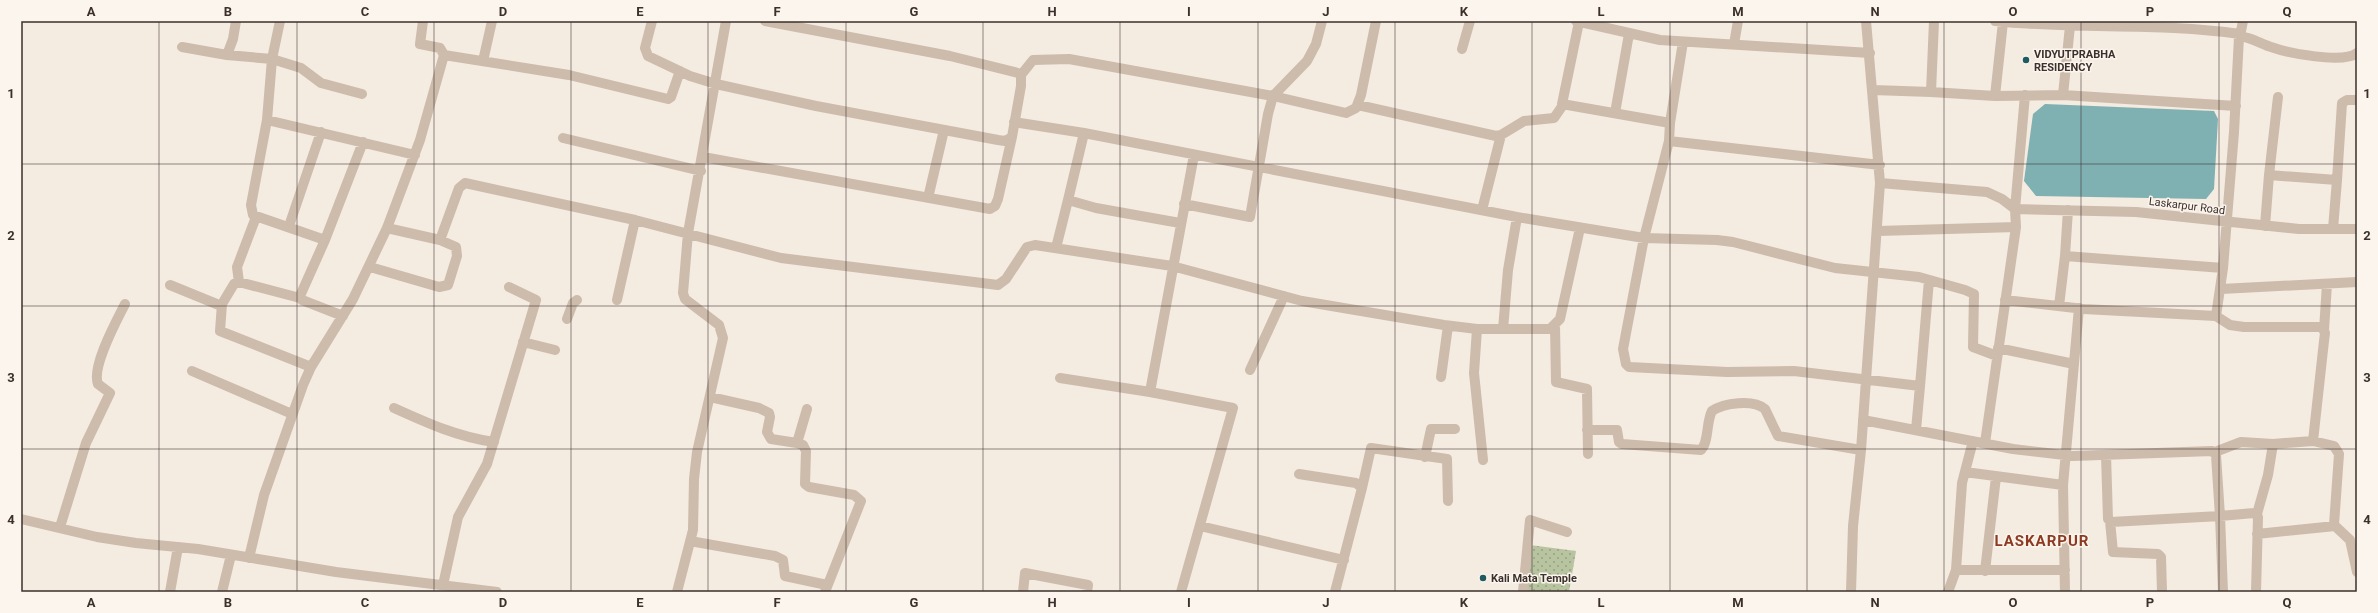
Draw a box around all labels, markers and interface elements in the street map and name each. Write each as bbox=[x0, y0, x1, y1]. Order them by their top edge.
text: A bbox=[87, 4, 96, 19]
text: B bbox=[224, 4, 232, 19]
text: C bbox=[361, 4, 370, 19]
text: D bbox=[499, 4, 507, 19]
text: E bbox=[636, 4, 644, 19]
text: F bbox=[773, 4, 781, 19]
text: G bbox=[910, 4, 919, 19]
text: H bbox=[1047, 4, 1057, 19]
text: I bbox=[1187, 4, 1191, 19]
text: J bbox=[1322, 4, 1330, 19]
text: K bbox=[1460, 4, 1469, 19]
text: L bbox=[1597, 4, 1605, 19]
text: M bbox=[1732, 4, 1744, 19]
text: N bbox=[1870, 4, 1880, 19]
text: O bbox=[2009, 4, 2018, 19]
text: P bbox=[2146, 4, 2154, 19]
text: Q bbox=[2283, 4, 2292, 19]
place label: VIDYUTPRABHA RESIDENCY bbox=[2034, 48, 2116, 74]
marker: VIDYUTPRABHA RESIDENCY bbox=[2021, 55, 2031, 65]
text: 1 bbox=[7, 86, 15, 101]
text: 1 bbox=[2363, 86, 2371, 101]
street label: Laskarpur Road bbox=[2148, 195, 2226, 217]
text: 2 bbox=[7, 228, 15, 243]
text: 2 bbox=[2363, 228, 2371, 243]
text: 3 bbox=[7, 370, 15, 385]
text: 3 bbox=[2363, 370, 2371, 385]
text: 4 bbox=[7, 512, 15, 527]
text: 4 bbox=[2363, 512, 2371, 527]
district label: LASKARPUR bbox=[1995, 532, 2089, 550]
place label: Kali Mata Temple bbox=[1491, 572, 1577, 585]
marker: Kali Mata Temple bbox=[1478, 573, 1488, 583]
text: A bbox=[87, 595, 96, 610]
text: B bbox=[224, 595, 232, 610]
text: C bbox=[361, 595, 370, 610]
text: D bbox=[499, 595, 507, 610]
text: E bbox=[636, 595, 644, 610]
text: F bbox=[773, 595, 781, 610]
text: G bbox=[910, 595, 919, 610]
text: H bbox=[1047, 595, 1057, 610]
text: I bbox=[1187, 595, 1191, 610]
text: J bbox=[1322, 595, 1330, 610]
text: K bbox=[1460, 595, 1469, 610]
text: L bbox=[1597, 595, 1605, 610]
text: M bbox=[1732, 595, 1744, 610]
text: N bbox=[1870, 595, 1880, 610]
text: O bbox=[2009, 595, 2018, 610]
text: P bbox=[2146, 595, 2154, 610]
text: Q bbox=[2283, 595, 2292, 610]

